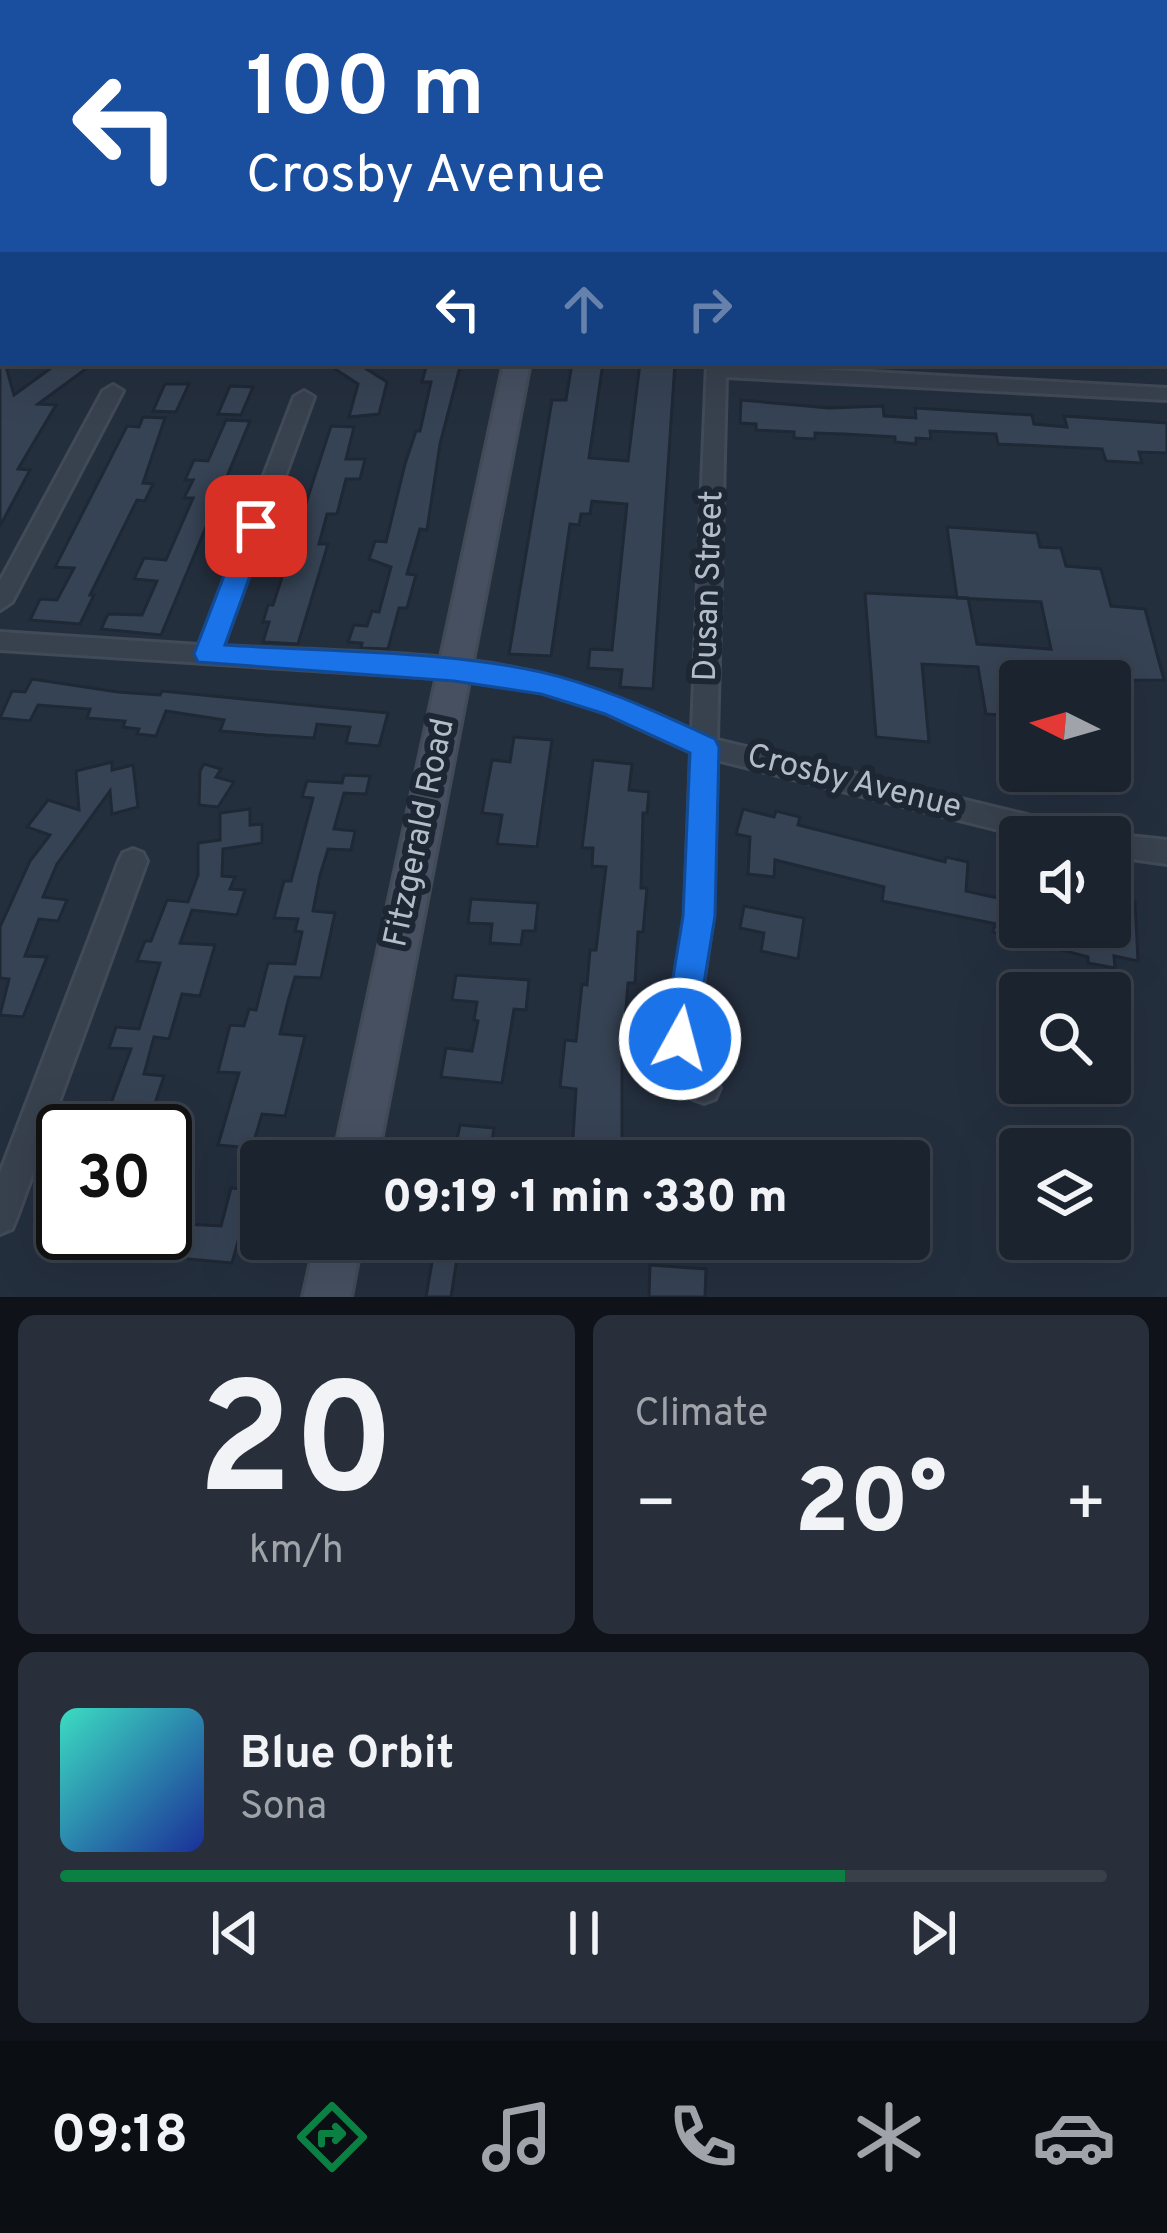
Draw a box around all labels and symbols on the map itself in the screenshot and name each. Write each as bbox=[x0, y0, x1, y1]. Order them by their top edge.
pin bbox=[205, 475, 307, 577]
street label: Dusan Street bbox=[686, 490, 734, 682]
north arrow bbox=[999, 660, 1131, 792]
street label: Fitzgerald Road bbox=[376, 715, 466, 951]
street label: Crosby Avenue bbox=[742, 736, 966, 830]
position arrow bbox=[617, 976, 743, 1102]
speed limit sign: 30 bbox=[36, 1104, 192, 1260]

